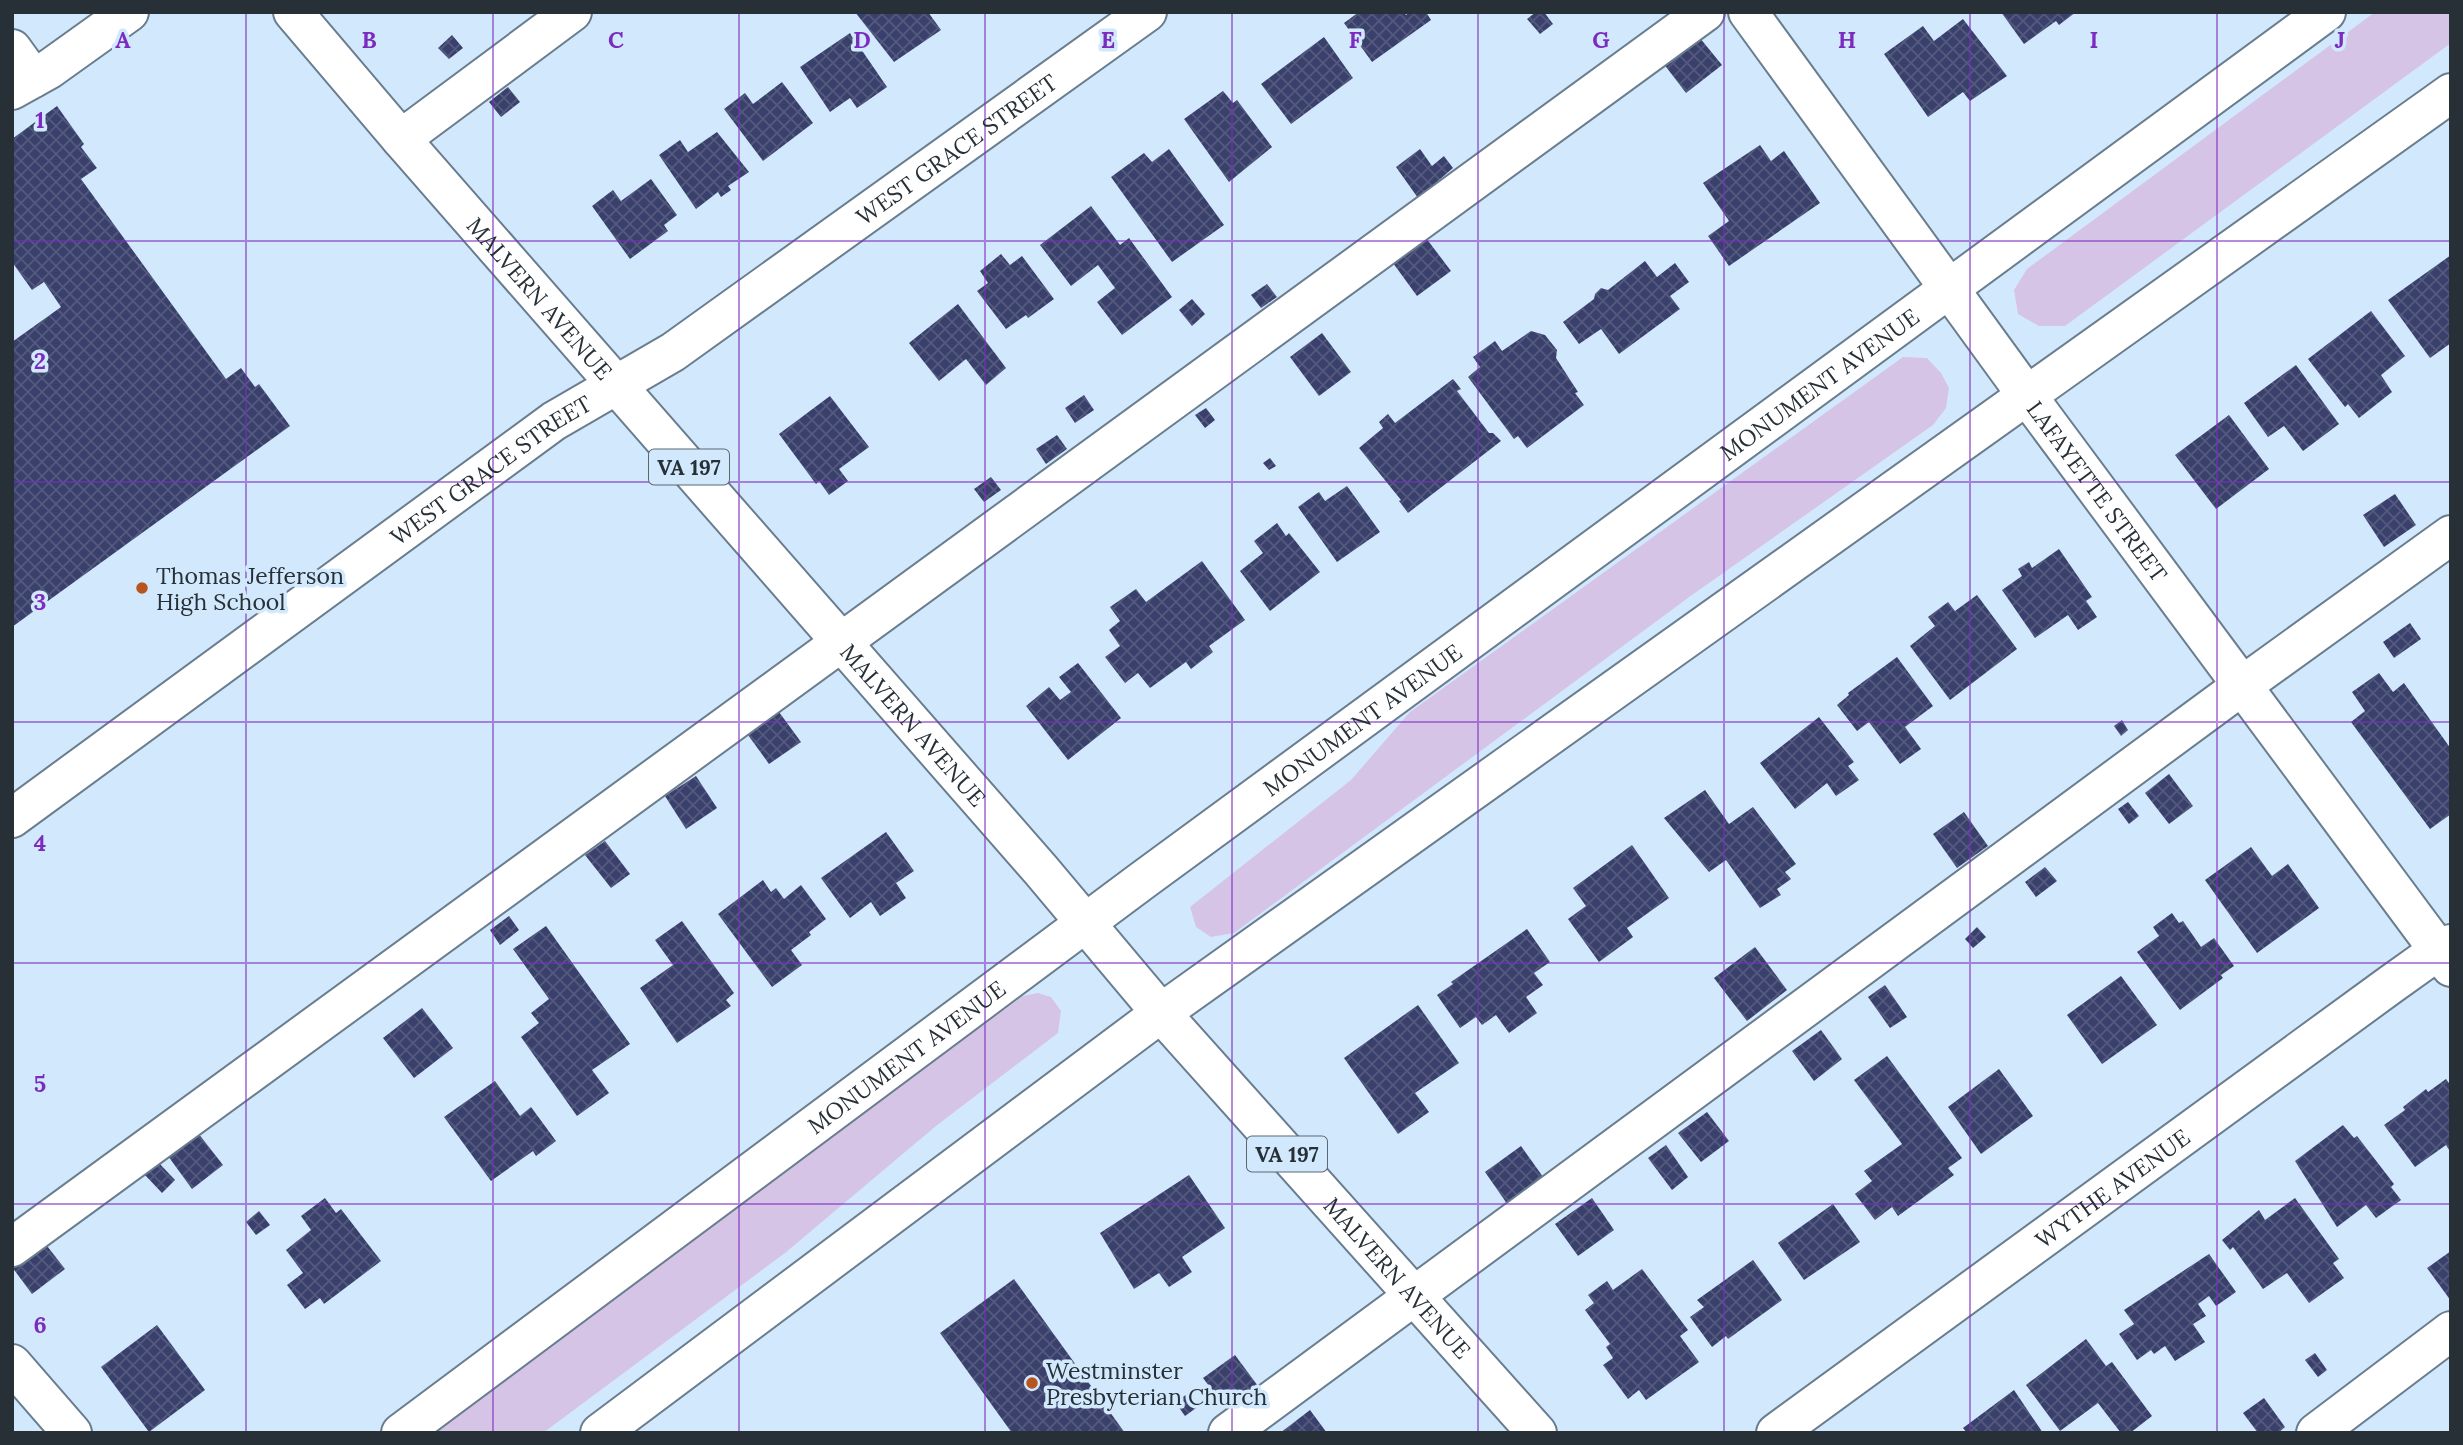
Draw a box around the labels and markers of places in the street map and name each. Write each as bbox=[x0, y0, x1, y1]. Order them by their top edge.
place label: Thomas Jefferson High School bbox=[156, 561, 344, 616]
marker: Thomas Jefferson High School bbox=[134, 580, 150, 596]
place label: Westminster Presbyterian Church bbox=[1046, 1356, 1268, 1411]
marker: Westminster Presbyterian Church bbox=[1024, 1375, 1040, 1391]

